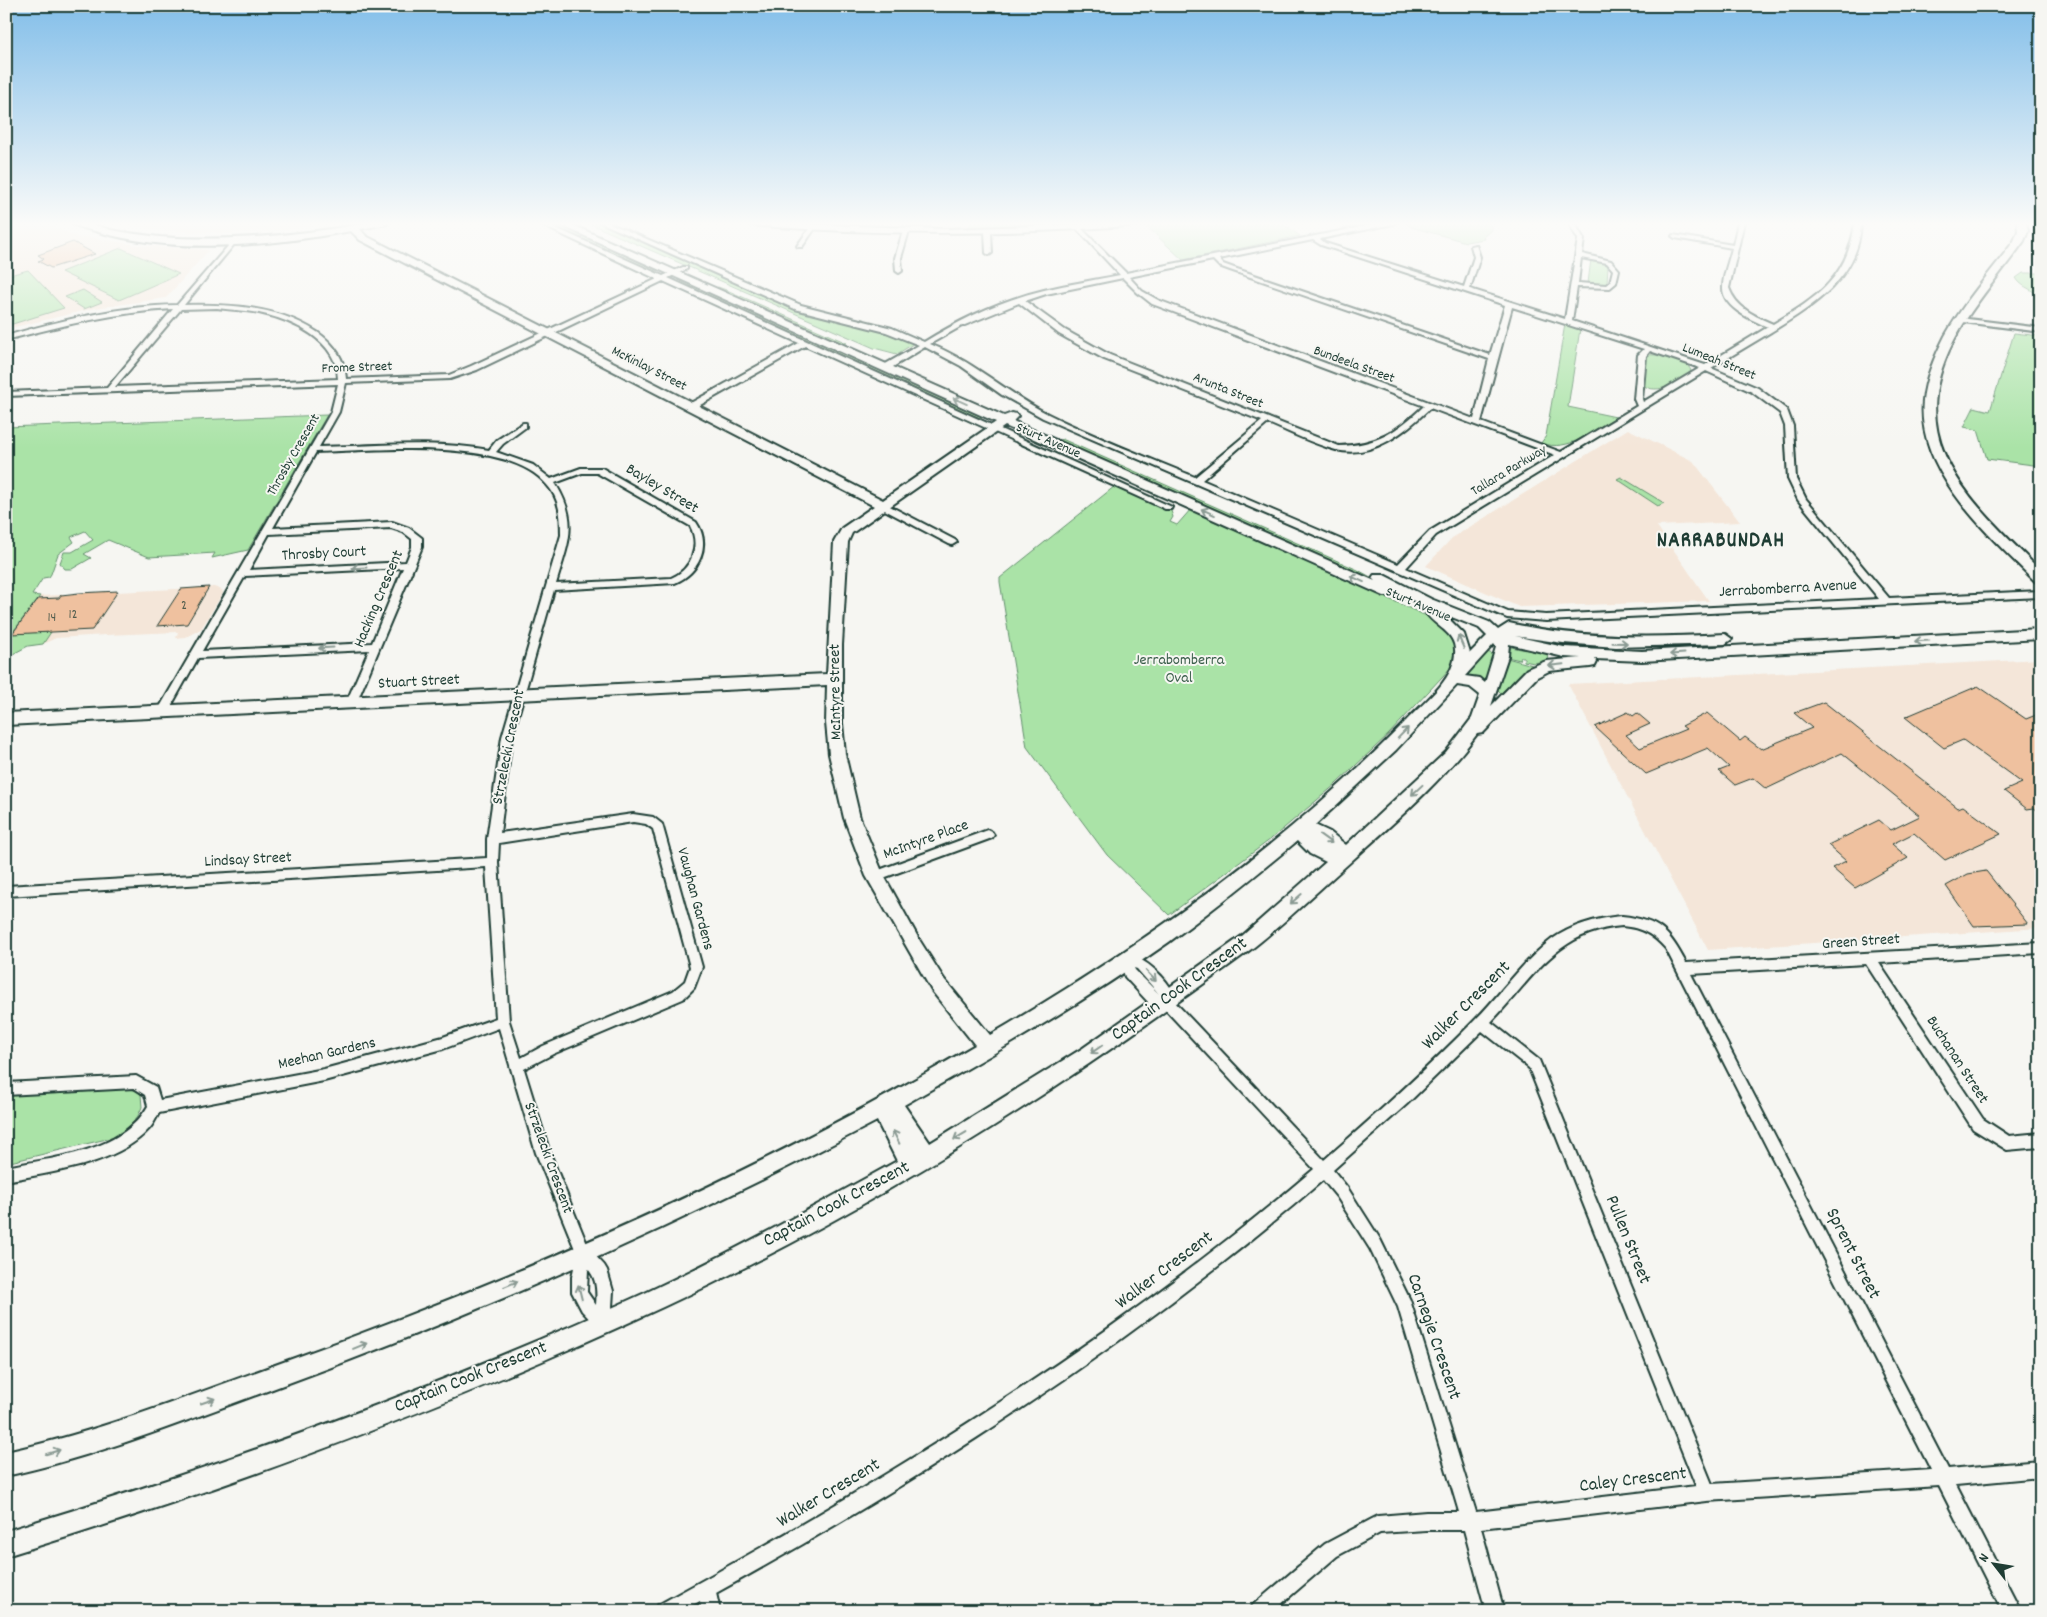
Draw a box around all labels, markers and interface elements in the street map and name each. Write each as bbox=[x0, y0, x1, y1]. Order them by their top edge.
street label: Lumeah Street bbox=[1679, 338, 1759, 386]
street label: McKinlay Street bbox=[608, 341, 690, 397]
street label: Bundeela Street bbox=[1311, 341, 1397, 389]
street label: Frome Street bbox=[321, 357, 393, 379]
street label: Arunta Street bbox=[1190, 368, 1266, 414]
one-way arrow bbox=[953, 396, 968, 406]
street label: Throsby Crescent bbox=[262, 410, 326, 500]
street label: Sturt Avenue bbox=[1012, 418, 1084, 464]
street label: Tallara Parkway bbox=[1467, 440, 1551, 502]
street label: Bayley Street bbox=[621, 458, 703, 520]
one-way arrow bbox=[1201, 507, 1216, 517]
district label: NARRABUNDAH bbox=[1657, 527, 1785, 557]
street label: Throsby Court bbox=[281, 540, 367, 568]
street label: Hacking Crescent bbox=[348, 547, 410, 651]
one-way arrow bbox=[352, 563, 368, 572]
one-way arrow bbox=[1350, 573, 1365, 583]
street label: Jerrabomberra Avenue bbox=[1718, 574, 1858, 604]
street label: Sturt Avenue bbox=[1382, 582, 1454, 628]
house number: 2 bbox=[181, 596, 187, 616]
house number: 12 bbox=[68, 605, 78, 625]
house number: 14 bbox=[48, 608, 56, 628]
one-way arrow bbox=[1455, 635, 1465, 650]
one-way arrow bbox=[1914, 636, 1930, 645]
one-way arrow bbox=[1612, 638, 1628, 648]
one-way arrow bbox=[318, 644, 334, 653]
street label: McIntyre Street bbox=[824, 644, 848, 740]
park label: Jerrabomberra Oval bbox=[1134, 649, 1225, 690]
one-way arrow bbox=[1669, 649, 1685, 658]
one-way arrow bbox=[1549, 660, 1565, 670]
street label: Stuart Street bbox=[378, 668, 461, 696]
street label: Strzelecki Crescent bbox=[487, 687, 531, 807]
one-way arrow bbox=[1397, 726, 1409, 739]
one-way arrow bbox=[1411, 784, 1424, 796]
street label: McIntyre Place bbox=[880, 814, 972, 866]
one-way arrow bbox=[1319, 834, 1333, 844]
street label: Vaughan Gardens bbox=[670, 845, 720, 953]
street label: Lindsay Street bbox=[204, 846, 292, 874]
one-way arrow bbox=[1290, 893, 1303, 905]
street label: Green Street bbox=[1821, 928, 1901, 956]
street label: Captain Cook Crescent bbox=[1106, 931, 1254, 1049]
street label: Walker Crescent bbox=[1416, 955, 1518, 1057]
one-way arrow bbox=[1145, 969, 1157, 982]
street label: Buchanan Street bbox=[1920, 1012, 1994, 1109]
street label: Meehan Gardens bbox=[276, 1032, 378, 1076]
one-way arrow bbox=[1090, 1044, 1104, 1054]
street label: Strzelecki Crescent bbox=[517, 1099, 579, 1217]
one-way arrow bbox=[891, 1130, 900, 1145]
one-way arrow bbox=[953, 1132, 967, 1142]
street label: Captain Cook Crescent bbox=[759, 1155, 915, 1255]
street label: Pullen Street bbox=[1597, 1192, 1657, 1288]
street label: Sprent Street bbox=[1818, 1204, 1886, 1304]
street label: Walker Crescent bbox=[1110, 1225, 1220, 1317]
street label: Carnegie Crescent bbox=[1399, 1270, 1467, 1404]
one-way arrow bbox=[503, 1279, 518, 1289]
one-way arrow bbox=[575, 1285, 584, 1301]
street label: Captain Cook Crescent bbox=[391, 1335, 551, 1421]
one-way arrow bbox=[353, 1340, 368, 1349]
one-way arrow bbox=[199, 1395, 215, 1405]
one-way arrow bbox=[45, 1446, 61, 1456]
street label: Walker Crescent bbox=[772, 1452, 886, 1536]
street label: Caley Crescent bbox=[1578, 1461, 1688, 1501]
north arrow bbox=[1970, 1540, 2020, 1590]
text: N bbox=[1974, 1550, 1995, 1566]

